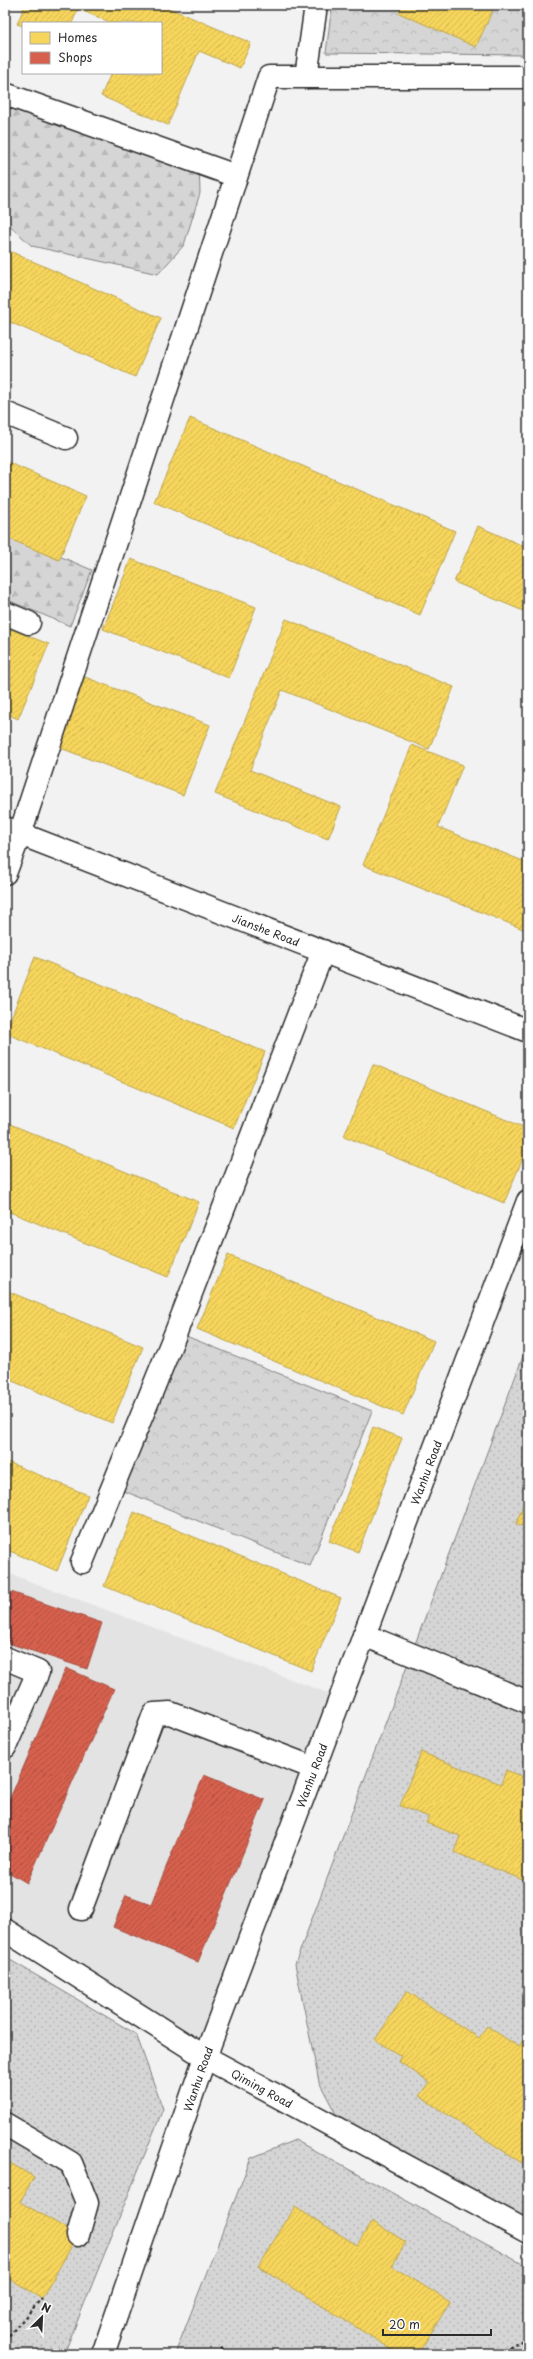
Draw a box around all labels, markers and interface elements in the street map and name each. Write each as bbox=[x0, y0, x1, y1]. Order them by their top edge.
legend bbox=[22, 22, 162, 74]
text: Homes bbox=[58, 28, 97, 46]
text: Shops bbox=[58, 48, 93, 66]
street label: Jianshe Road bbox=[230, 909, 302, 950]
street label: Wanhu Road bbox=[406, 1438, 446, 1507]
street label: Wanhu Road bbox=[291, 1741, 331, 1810]
street label: Wanhu Road bbox=[178, 2044, 217, 2114]
street label: Qiming Road bbox=[228, 2064, 296, 2112]
north arrow bbox=[22, 2297, 62, 2337]
text: N bbox=[39, 2298, 54, 2317]
scale bar bbox=[383, 2311, 491, 2337]
text: 20 m bbox=[389, 2315, 420, 2333]

